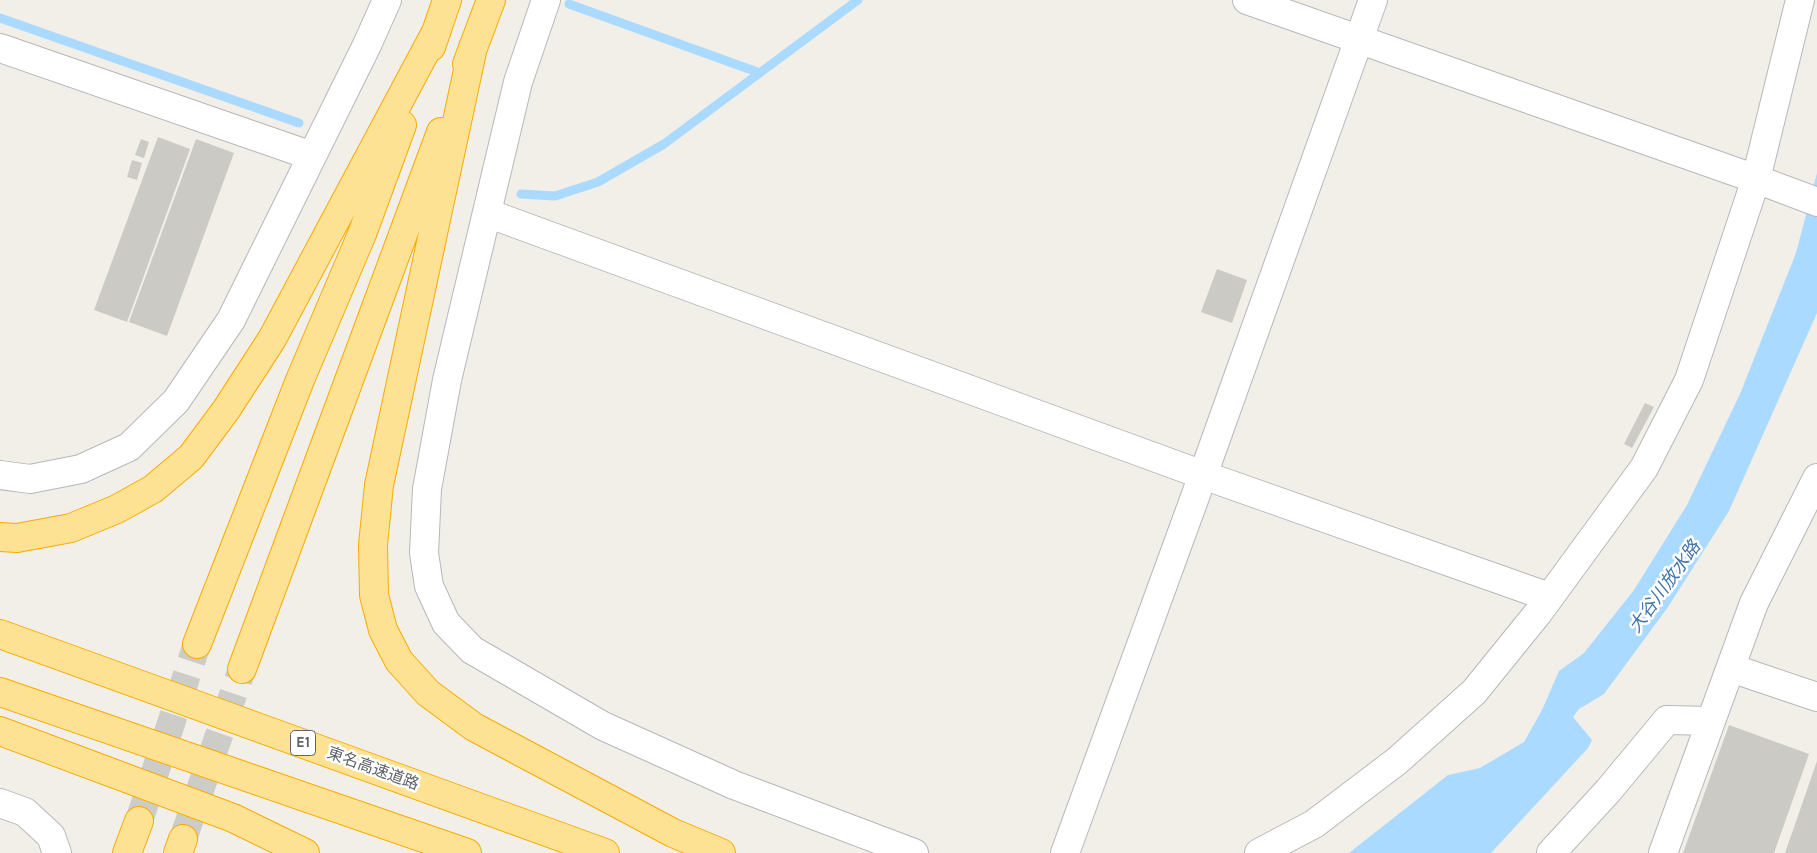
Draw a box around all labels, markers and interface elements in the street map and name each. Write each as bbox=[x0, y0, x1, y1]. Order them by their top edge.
water label: 大谷川放水路 bbox=[1625, 537, 1705, 637]
road number: E1 bbox=[290, 730, 316, 756]
street label: 東名高速道路 bbox=[325, 744, 421, 794]

